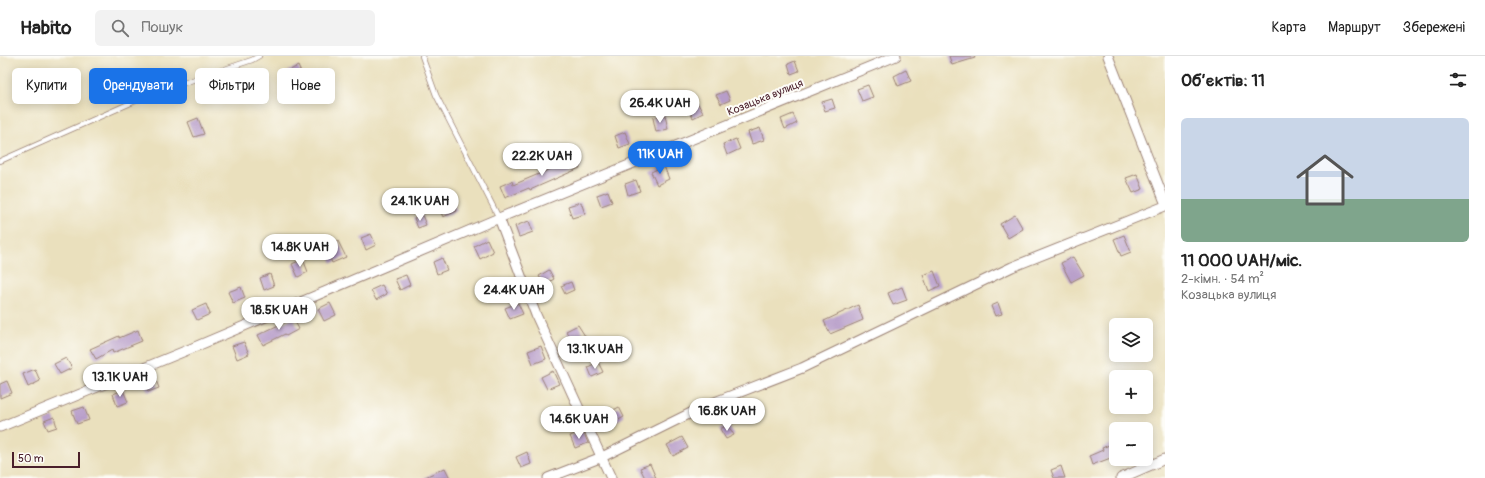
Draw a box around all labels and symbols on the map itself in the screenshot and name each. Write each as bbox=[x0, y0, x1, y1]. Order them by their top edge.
street label: Козацька вулиця bbox=[725, 76, 805, 119]
pin: 26.4K UAH bbox=[614, 90, 706, 124]
pin: 11K UAH bbox=[623, 141, 697, 175]
pin: 22.2K UAH bbox=[496, 143, 588, 177]
pin: 24.1K UAH bbox=[374, 188, 466, 222]
pin: 14.8K UAH bbox=[254, 234, 346, 268]
pin: 24.4K UAH bbox=[468, 277, 560, 311]
pin: 18.5K UAH bbox=[233, 297, 325, 331]
pin: 13.1K UAH bbox=[549, 336, 641, 370]
pin: 13.1K UAH bbox=[74, 364, 166, 398]
pin: 16.8K UAH bbox=[681, 398, 773, 432]
pin: 14.6K UAH bbox=[533, 406, 625, 440]
scale bar bbox=[12, 450, 80, 469]

